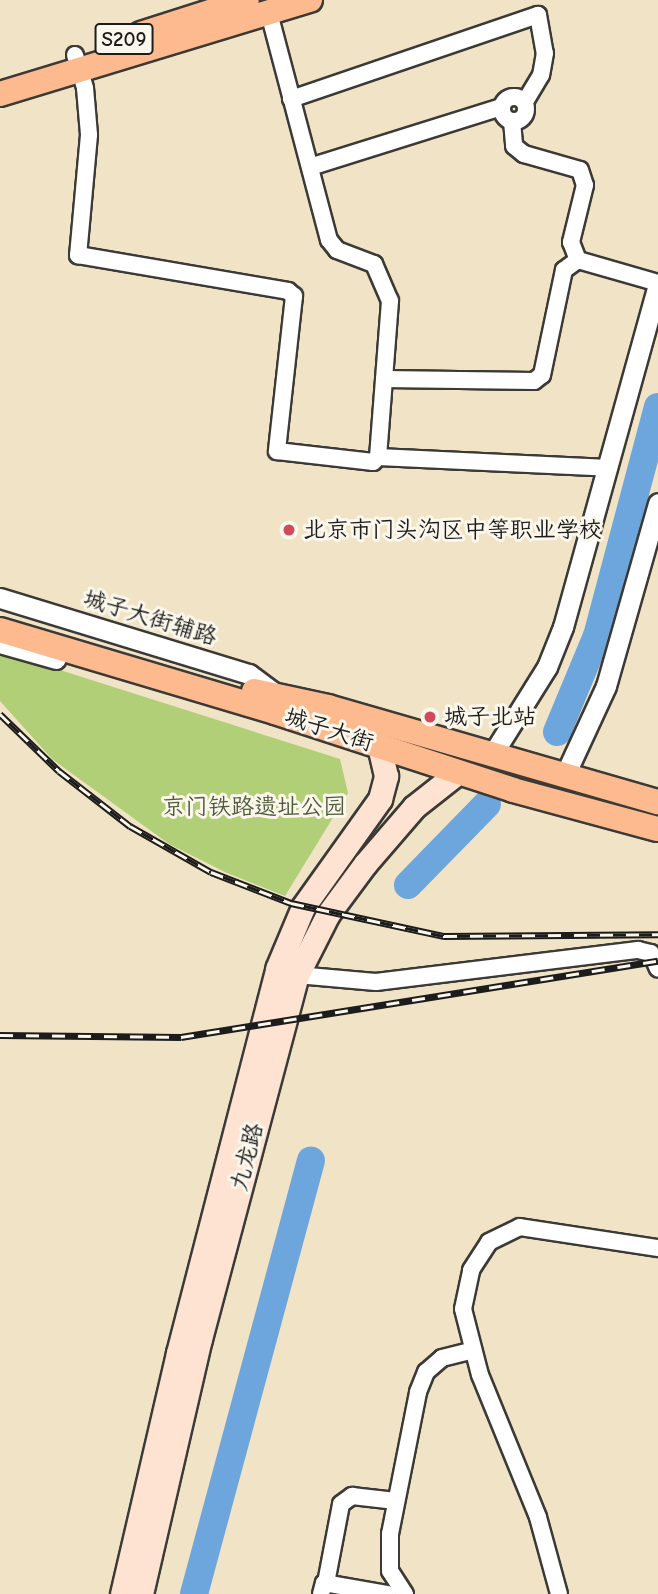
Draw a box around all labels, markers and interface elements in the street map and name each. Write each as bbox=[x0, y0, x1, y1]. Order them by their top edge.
road number: S209 bbox=[94, 22, 154, 56]
place label: 北京市门头沟区中等职业学校 bbox=[303, 516, 602, 544]
marker: 北京市门头沟区中等职业学校 bbox=[281, 522, 297, 538]
street label: 城子大街辅路 bbox=[80, 585, 220, 651]
street label: 城子大街 bbox=[281, 703, 377, 757]
place label: 城子北站 bbox=[444, 703, 536, 731]
marker: 城子北站 bbox=[422, 709, 438, 725]
park label: 京门铁路遗址公园 bbox=[162, 793, 346, 821]
street label: 九龙路 bbox=[225, 1120, 269, 1194]

